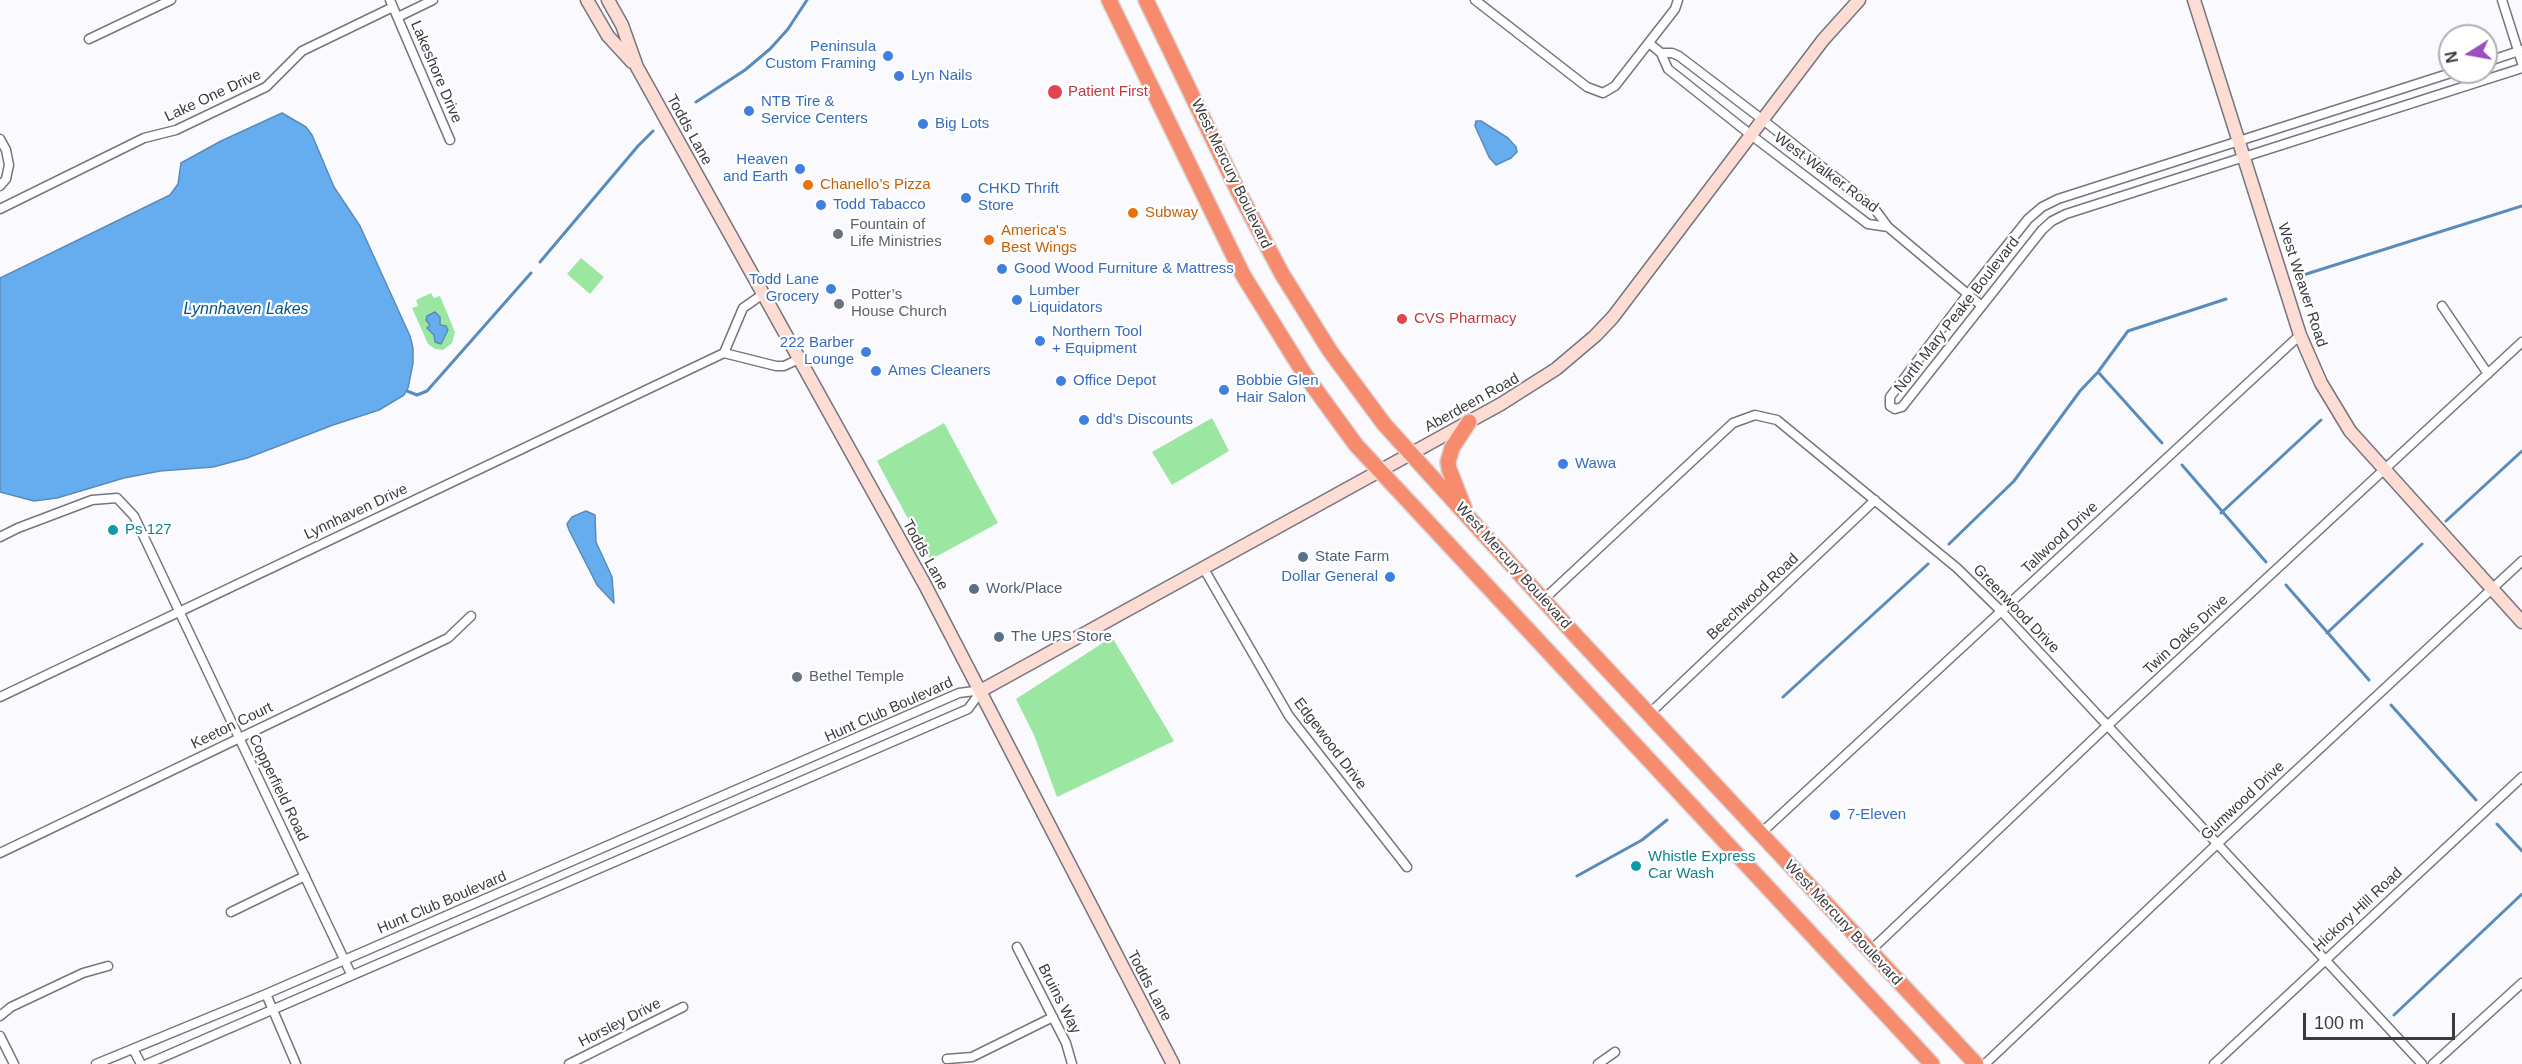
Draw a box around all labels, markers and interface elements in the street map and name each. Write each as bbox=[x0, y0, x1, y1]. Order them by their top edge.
street label: Lakeshore Drive bbox=[406, 18, 466, 126]
north arrow bbox=[2438, 24, 2498, 84]
place label: Peninsula Custom Framing bbox=[765, 38, 876, 73]
marker: Peninsula Custom Framing bbox=[881, 49, 895, 63]
text: N bbox=[2442, 50, 2461, 64]
street label: Lake One Drive bbox=[162, 66, 264, 126]
place label: Lyn Nails bbox=[911, 67, 972, 85]
marker: Lyn Nails bbox=[892, 69, 906, 83]
marker: Patient First bbox=[1046, 83, 1064, 101]
place label: Patient First bbox=[1068, 83, 1148, 101]
street label: Todds Lane bbox=[662, 92, 716, 168]
place label: NTB Tire & Service Centers bbox=[761, 93, 868, 128]
street label: West Mercury Boulevard bbox=[1187, 96, 1275, 252]
marker: NTB Tire & Service Centers bbox=[742, 104, 756, 118]
place label: Big Lots bbox=[935, 115, 989, 133]
marker: Big Lots bbox=[916, 117, 930, 131]
street label: West Walker Road bbox=[1770, 129, 1882, 217]
place label: Heaven and Earth bbox=[723, 151, 788, 186]
marker: Heaven and Earth bbox=[793, 162, 807, 176]
place label: Chanello’s Pizza bbox=[820, 176, 931, 194]
marker: Chanello’s Pizza bbox=[801, 178, 815, 192]
place label: CHKD Thrift Store bbox=[978, 180, 1059, 215]
marker: CHKD Thrift Store bbox=[959, 191, 973, 205]
place label: Todd Tabacco bbox=[833, 196, 926, 214]
marker: Todd Tabacco bbox=[814, 198, 828, 212]
place label: Subway bbox=[1145, 204, 1198, 222]
marker: Subway bbox=[1126, 206, 1140, 220]
place label: Fountain of Life Ministries bbox=[850, 216, 942, 251]
street label: West Weaver Road bbox=[2273, 221, 2331, 349]
place label: America's Best Wings bbox=[1001, 222, 1077, 257]
marker: Fountain of Life Ministries bbox=[831, 227, 845, 241]
marker: America's Best Wings bbox=[982, 233, 996, 247]
street label: North Mary Peake Boulevard bbox=[1891, 234, 2023, 396]
place label: Good Wood Furniture & Mattress bbox=[1014, 260, 1234, 278]
marker: Good Wood Furniture & Mattress bbox=[995, 262, 1009, 276]
place label: Todd Lane Grocery bbox=[749, 271, 819, 306]
marker: Todd Lane Grocery bbox=[824, 282, 838, 296]
place label: Lumber Liquidators bbox=[1029, 282, 1102, 317]
place label: Potter’s House Church bbox=[851, 286, 947, 321]
marker: Lumber Liquidators bbox=[1010, 293, 1024, 307]
marker: Potter’s House Church bbox=[832, 297, 846, 311]
water label: Lynnhaven Lakes bbox=[183, 300, 309, 320]
place label: CVS Pharmacy bbox=[1414, 310, 1517, 328]
marker: CVS Pharmacy bbox=[1395, 312, 1409, 326]
place label: Northern Tool + Equipment bbox=[1052, 323, 1142, 358]
place label: 222 Barber Lounge bbox=[780, 334, 854, 369]
marker: Northern Tool + Equipment bbox=[1033, 334, 1047, 348]
marker: 222 Barber Lounge bbox=[859, 345, 873, 359]
place label: Ames Cleaners bbox=[888, 362, 991, 380]
marker: Ames Cleaners bbox=[869, 364, 883, 378]
street label: Aberdeen Road bbox=[1422, 370, 1522, 436]
place label: Office Depot bbox=[1073, 372, 1156, 390]
place label: Bobbie Glen Hair Salon bbox=[1236, 372, 1319, 407]
marker: Office Depot bbox=[1054, 374, 1068, 388]
marker: Bobbie Glen Hair Salon bbox=[1217, 383, 1231, 397]
place label: dd's Discounts bbox=[1096, 411, 1193, 429]
marker: dd's Discounts bbox=[1077, 413, 1091, 427]
place label: Wawa bbox=[1575, 455, 1616, 473]
marker: Wawa bbox=[1556, 457, 1570, 471]
street label: Lynnhaven Drive bbox=[301, 480, 411, 544]
street label: Tallwood Drive bbox=[2018, 498, 2102, 578]
street label: West Mercury Boulevard bbox=[1451, 499, 1575, 633]
street label: Todds Lane bbox=[898, 517, 952, 593]
place label: Ps 127 bbox=[125, 521, 172, 539]
marker: Ps 127 bbox=[106, 523, 120, 537]
place label: State Farm bbox=[1315, 548, 1389, 566]
marker: State Farm bbox=[1296, 550, 1310, 564]
street label: Beechwood Road bbox=[1704, 550, 1802, 644]
street label: Greenwood Drive bbox=[1969, 561, 2063, 657]
place label: Dollar General bbox=[1281, 568, 1378, 586]
marker: Dollar General bbox=[1383, 570, 1397, 584]
place label: Work/Place bbox=[986, 580, 1062, 598]
marker: Work/Place bbox=[967, 582, 981, 596]
street label: Twin Oaks Drive bbox=[2140, 591, 2232, 679]
place label: The UPS Store bbox=[1011, 628, 1112, 646]
marker: The UPS Store bbox=[992, 630, 1006, 644]
place label: Bethel Temple bbox=[809, 668, 904, 686]
marker: Bethel Temple bbox=[790, 670, 804, 684]
street label: Hunt Club Boulevard bbox=[822, 674, 956, 746]
street label: Edgewood Drive bbox=[1290, 695, 1370, 793]
street label: Keeton Court bbox=[188, 699, 276, 753]
street label: Copperfield Road bbox=[244, 732, 312, 844]
street label: Gumwood Drive bbox=[2198, 758, 2288, 844]
place label: 7-Eleven bbox=[1847, 806, 1906, 824]
marker: 7-Eleven bbox=[1828, 808, 1842, 822]
place label: Whistle Express Car Wash bbox=[1648, 848, 1756, 883]
street label: West Mercury Boulevard bbox=[1781, 857, 1905, 989]
marker: Whistle Express Car Wash bbox=[1629, 859, 1643, 873]
street label: Hickory Hill Road bbox=[2310, 864, 2406, 956]
street label: Hunt Club Boulevard bbox=[375, 868, 509, 938]
street label: Todds Lane bbox=[1123, 948, 1175, 1024]
street label: Bruins Way bbox=[1034, 961, 1084, 1037]
street label: Horsley Drive bbox=[576, 995, 664, 1051]
scale bar bbox=[2306, 1001, 2458, 1039]
text: 100 m bbox=[2314, 1013, 2364, 1033]

